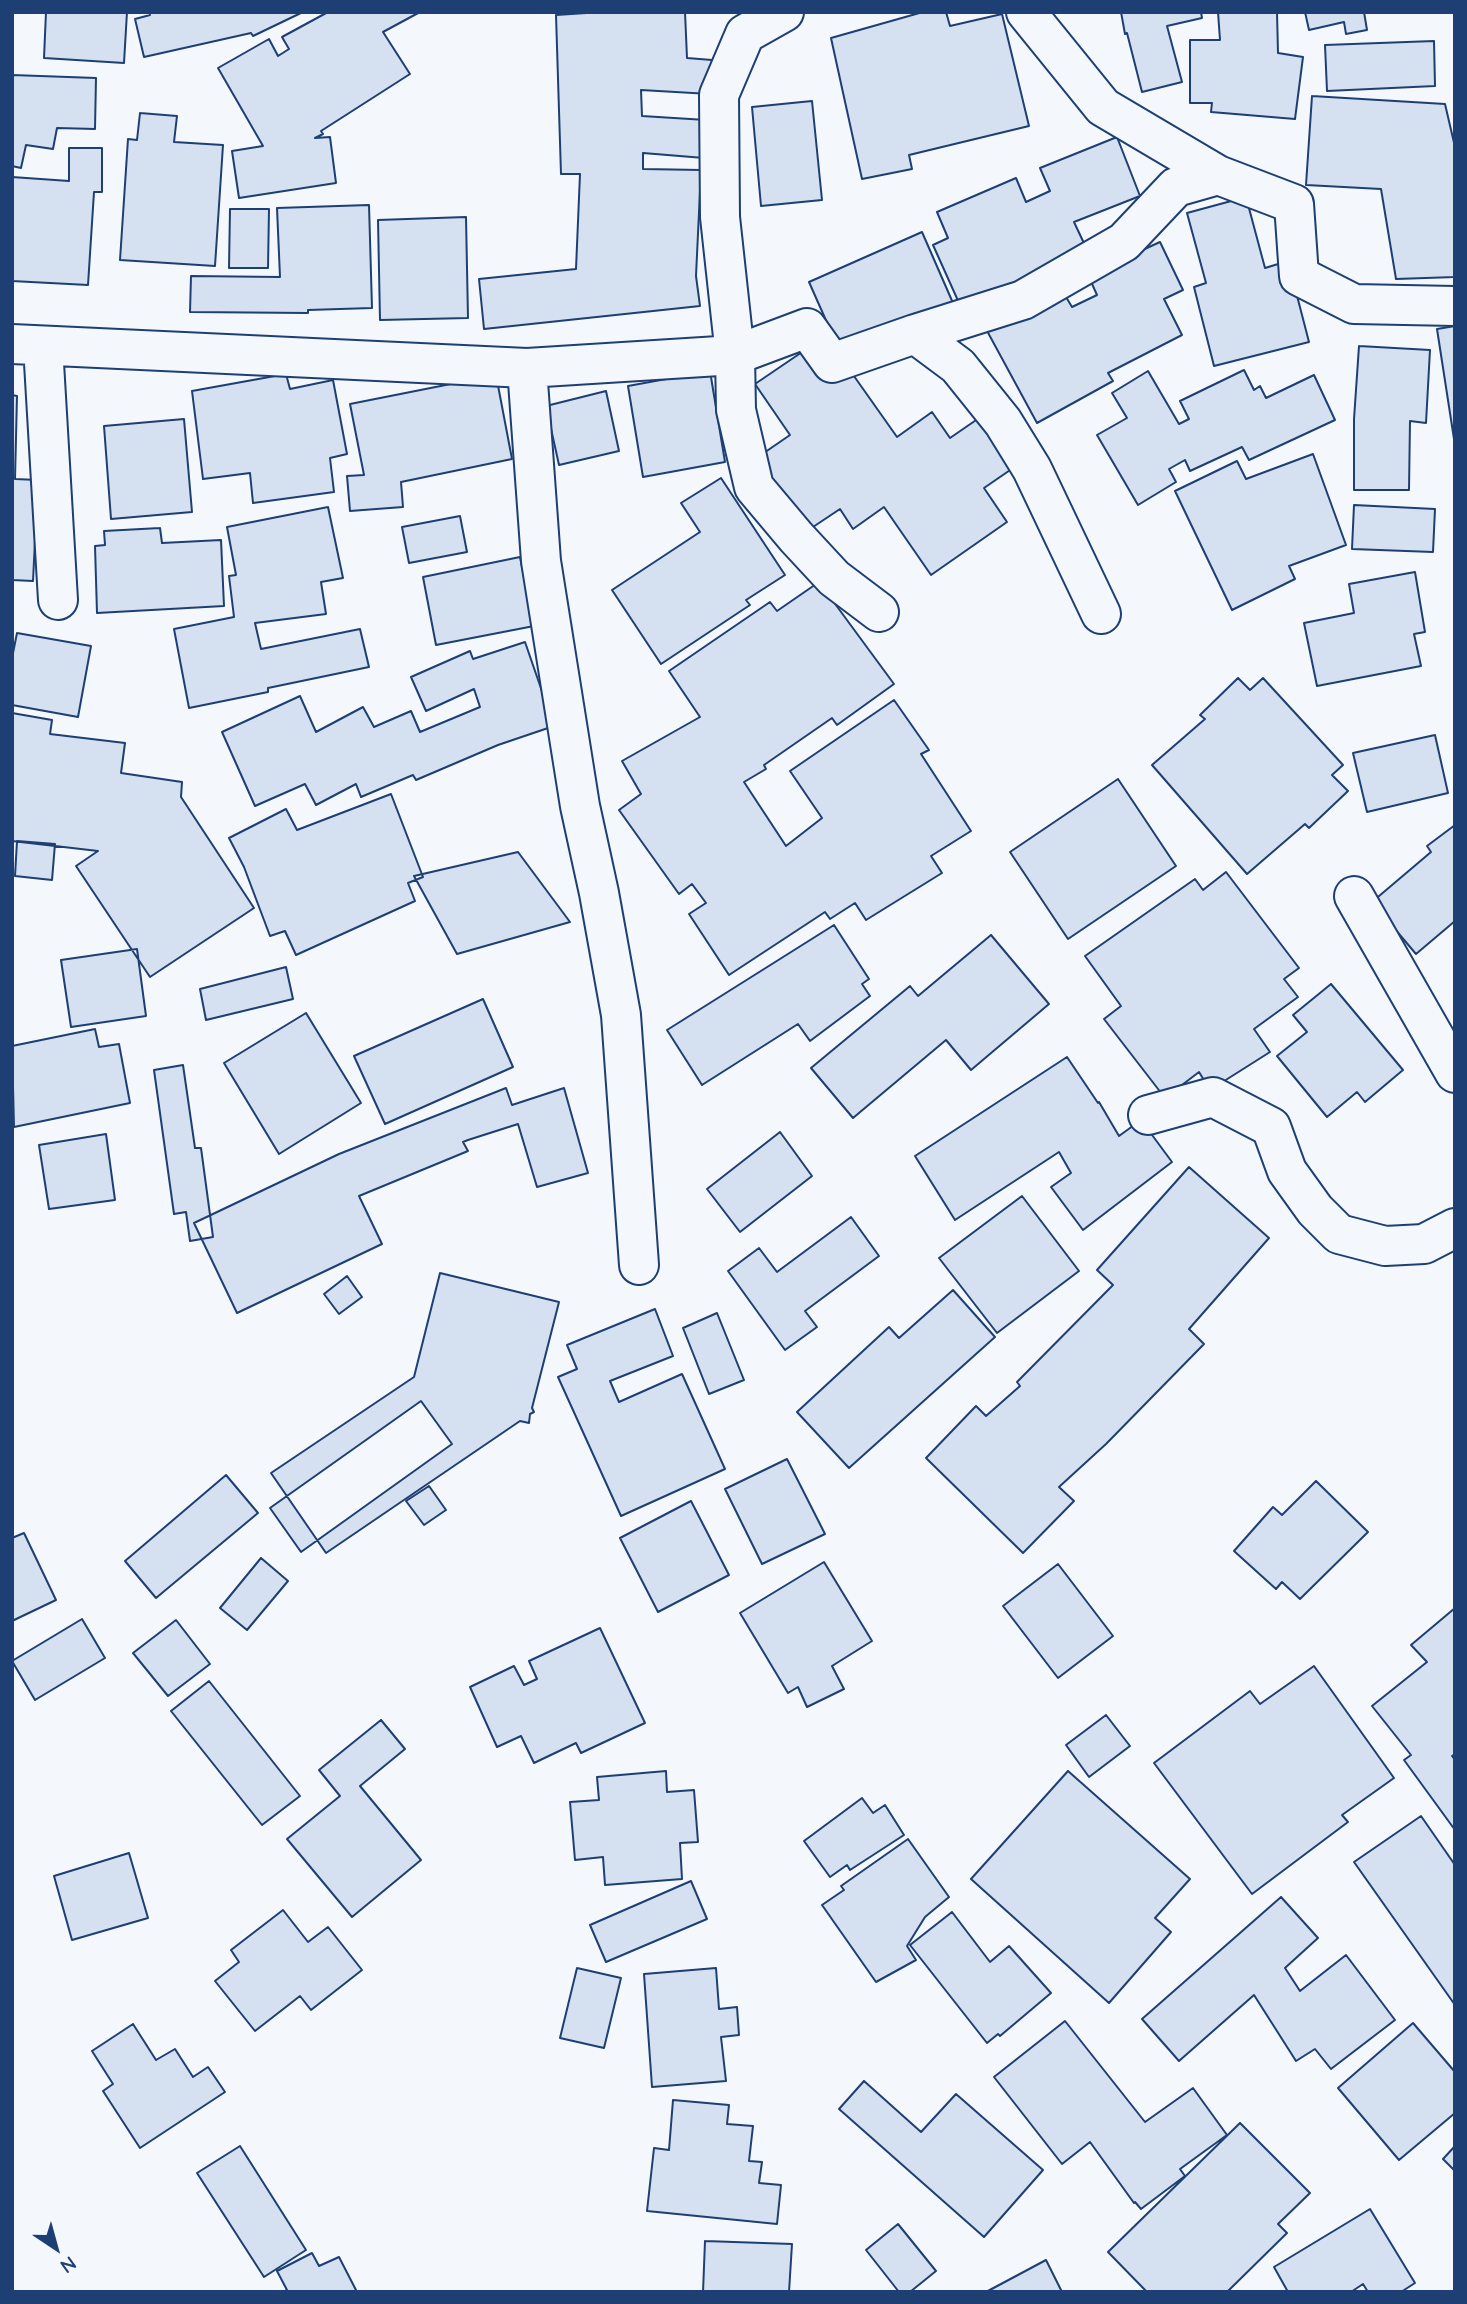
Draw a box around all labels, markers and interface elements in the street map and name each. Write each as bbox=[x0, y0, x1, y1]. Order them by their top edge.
north arrow bbox=[21, 2213, 91, 2283]
text: N bbox=[56, 2251, 81, 2279]

